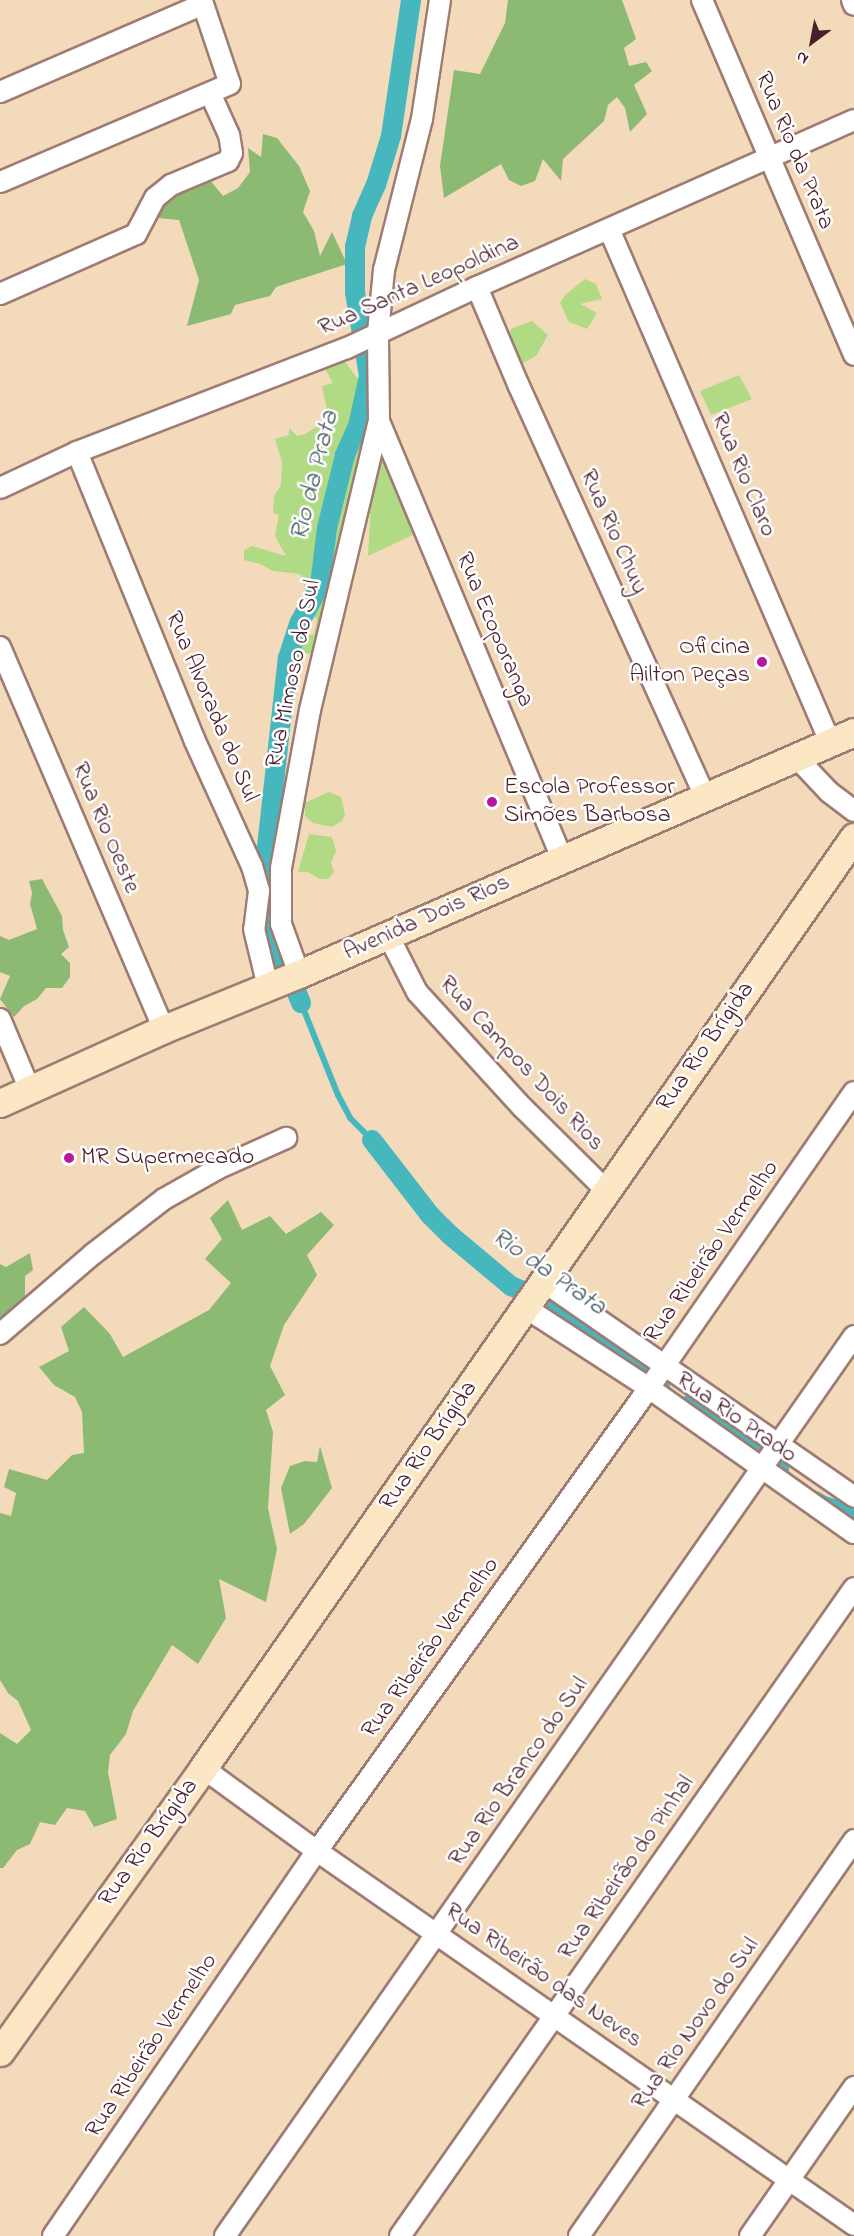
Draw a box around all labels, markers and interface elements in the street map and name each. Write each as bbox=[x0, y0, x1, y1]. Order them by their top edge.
north arrow bbox=[782, 12, 842, 72]
text: N bbox=[792, 44, 813, 70]
street label: Rua Rio da Prata bbox=[748, 68, 840, 234]
street label: Rua Santa Leopoldina bbox=[314, 229, 524, 343]
water label: Rio da Prata bbox=[285, 408, 347, 544]
street label: Rua Rio Claro bbox=[704, 409, 782, 541]
street label: Rua Rio Chuy bbox=[573, 465, 653, 599]
street label: Rua Ecoporanga bbox=[448, 548, 540, 712]
street label: Rua Mimoso do Sul bbox=[260, 577, 328, 771]
street label: Rua Alvorada do Sul bbox=[158, 607, 264, 807]
place label: Oficina Ailton Peças bbox=[629, 634, 750, 690]
marker: Oficina Ailton Peças bbox=[755, 655, 769, 669]
street label: Rua Rio Oeste bbox=[64, 758, 146, 898]
place label: Escola Professor Simões Barbosa bbox=[504, 774, 675, 830]
marker: Escola Professor Simões Barbosa bbox=[485, 795, 499, 809]
street label: Avenida Dois Rios bbox=[339, 868, 515, 968]
street label: Rua Campos Dois Rios bbox=[432, 970, 610, 1158]
street label: Rua Rio Brígida bbox=[651, 977, 761, 1117]
place label: MR Supermecado bbox=[81, 1144, 254, 1172]
marker: MR Supermecado bbox=[62, 1151, 76, 1165]
street label: Rua Ribeirão Vermelho bbox=[638, 1155, 786, 1349]
water label: Rio da Prata bbox=[485, 1222, 611, 1324]
street label: Rua Rio Prado bbox=[670, 1366, 802, 1470]
street label: Rua Rio Brígida bbox=[374, 1376, 484, 1516]
street label: Rua Ribeirão Vermelho bbox=[356, 1552, 506, 1744]
street label: Rua Rio Branco do Sul bbox=[443, 1672, 595, 1872]
street label: Rua Ribeirão do Pinhal bbox=[553, 1770, 701, 1966]
street label: Rua Rio Brígida bbox=[93, 1773, 205, 1913]
street label: Rua Ribeirão das Neves bbox=[439, 1897, 647, 2055]
street label: Rua Rio Novo do Sul bbox=[626, 1932, 766, 2116]
street label: Rua Ribeirão Vermelho bbox=[80, 1948, 224, 2144]

